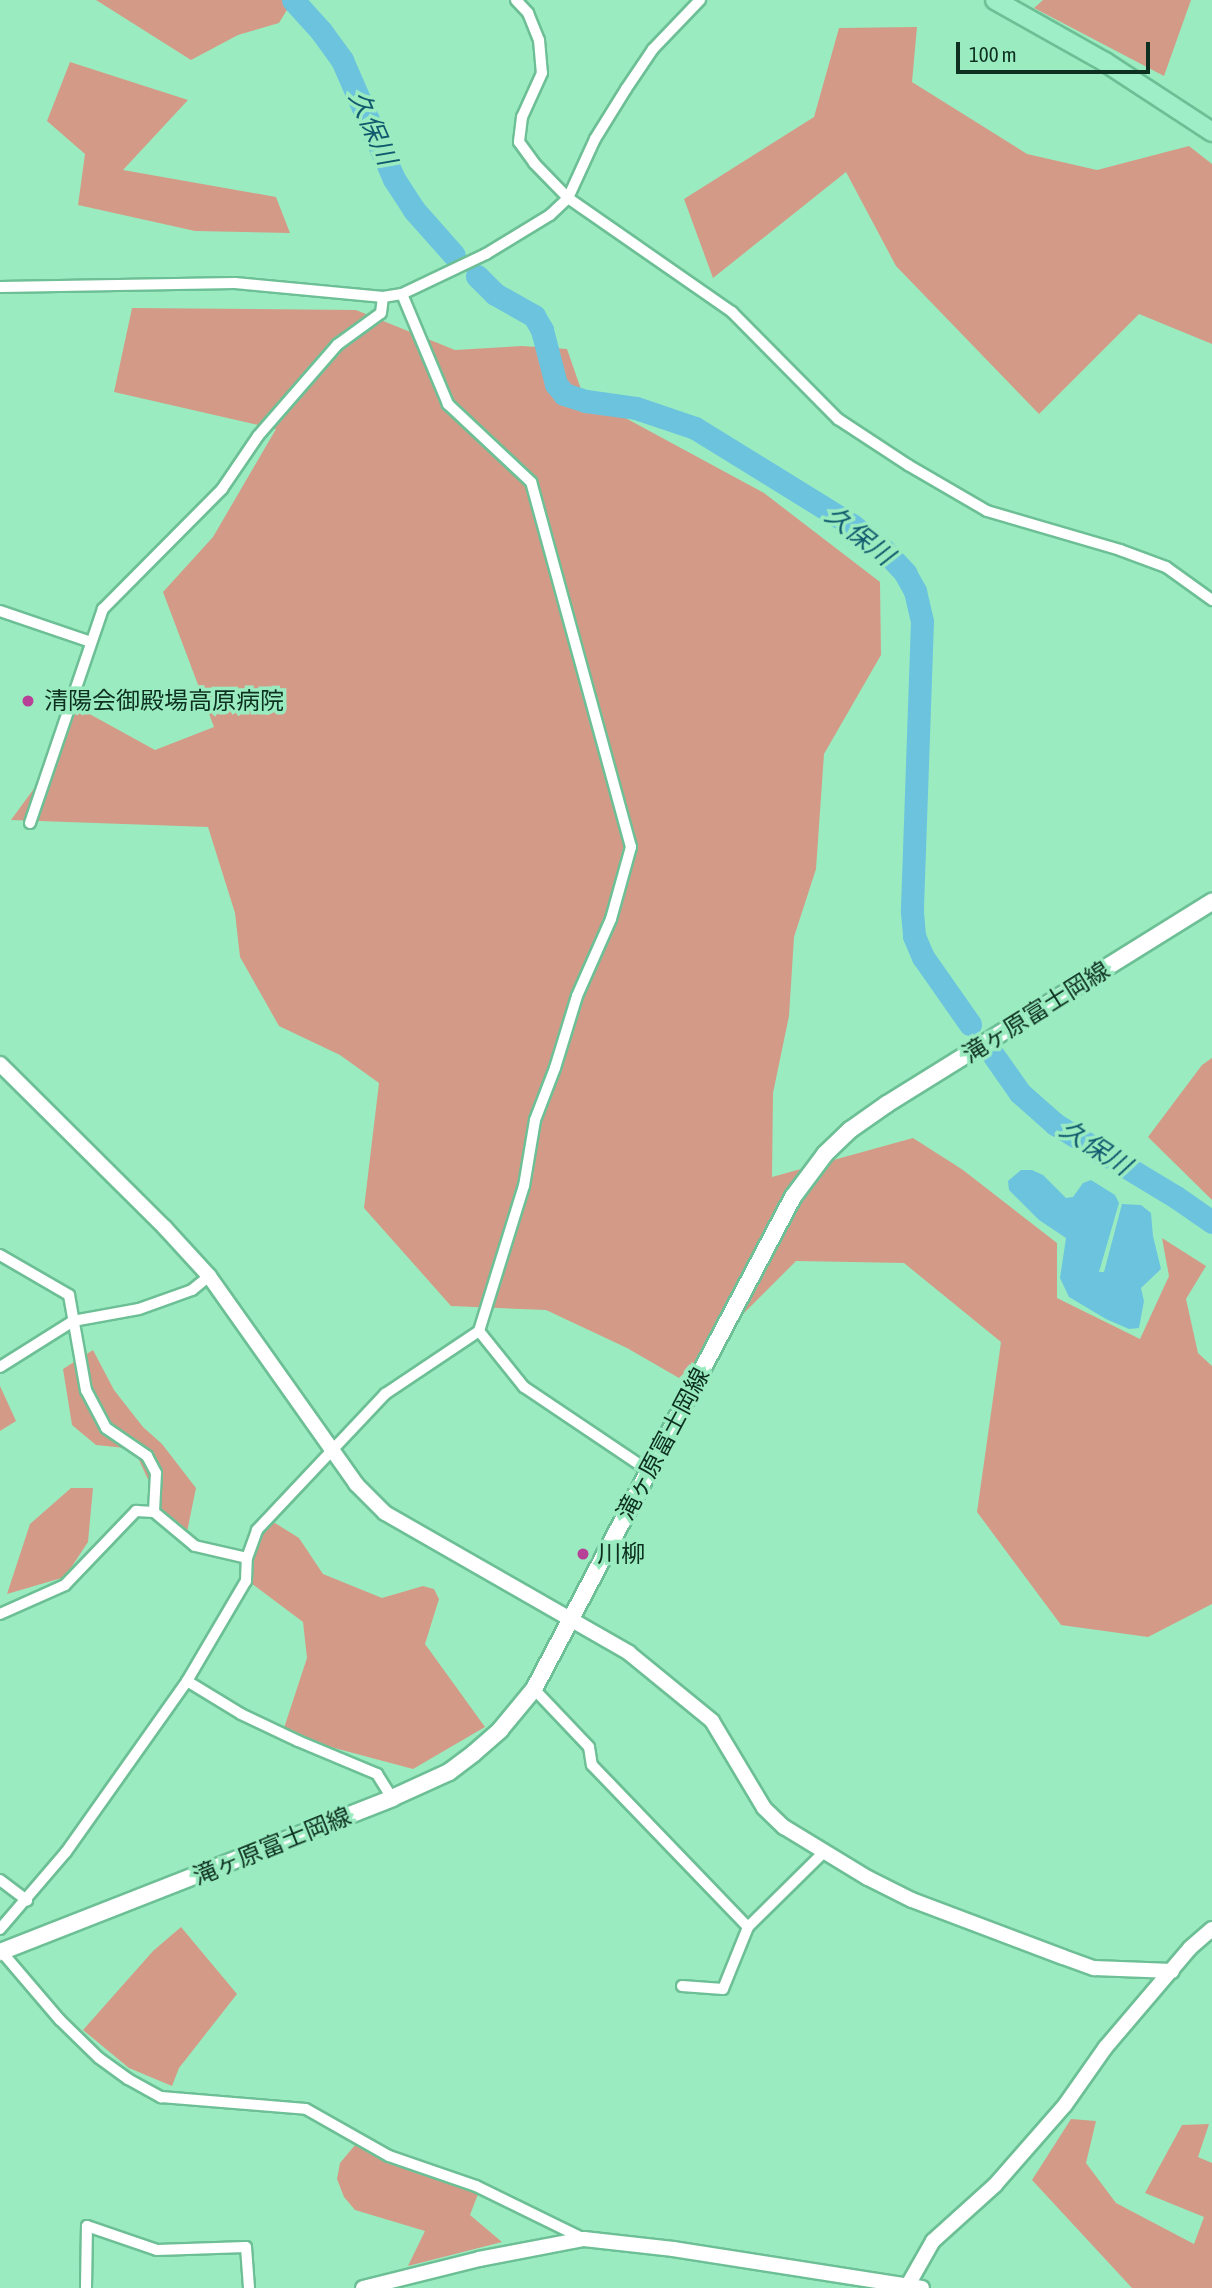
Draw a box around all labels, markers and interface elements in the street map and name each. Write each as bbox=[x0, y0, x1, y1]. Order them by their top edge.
scale bar bbox=[960, 28, 1154, 72]
text: 100 m bbox=[969, 42, 1017, 66]
water label: 久保川 bbox=[342, 86, 402, 170]
water label: 久保川 bbox=[819, 500, 899, 572]
place label: 清陽会御殿場高原病院 bbox=[44, 687, 284, 715]
marker: 清陽会御殿場高原病院 bbox=[18, 691, 38, 711]
street label: 滝ヶ原富士岡線 bbox=[957, 955, 1115, 1069]
water label: 久保川 bbox=[1054, 1114, 1136, 1182]
street label: 滝ヶ原富士岡線 bbox=[611, 1363, 715, 1525]
place label: 川柳 bbox=[597, 1540, 645, 1568]
marker: 川柳 bbox=[575, 1546, 591, 1562]
street label: 滝ヶ原富士岡線 bbox=[189, 1801, 355, 1891]

